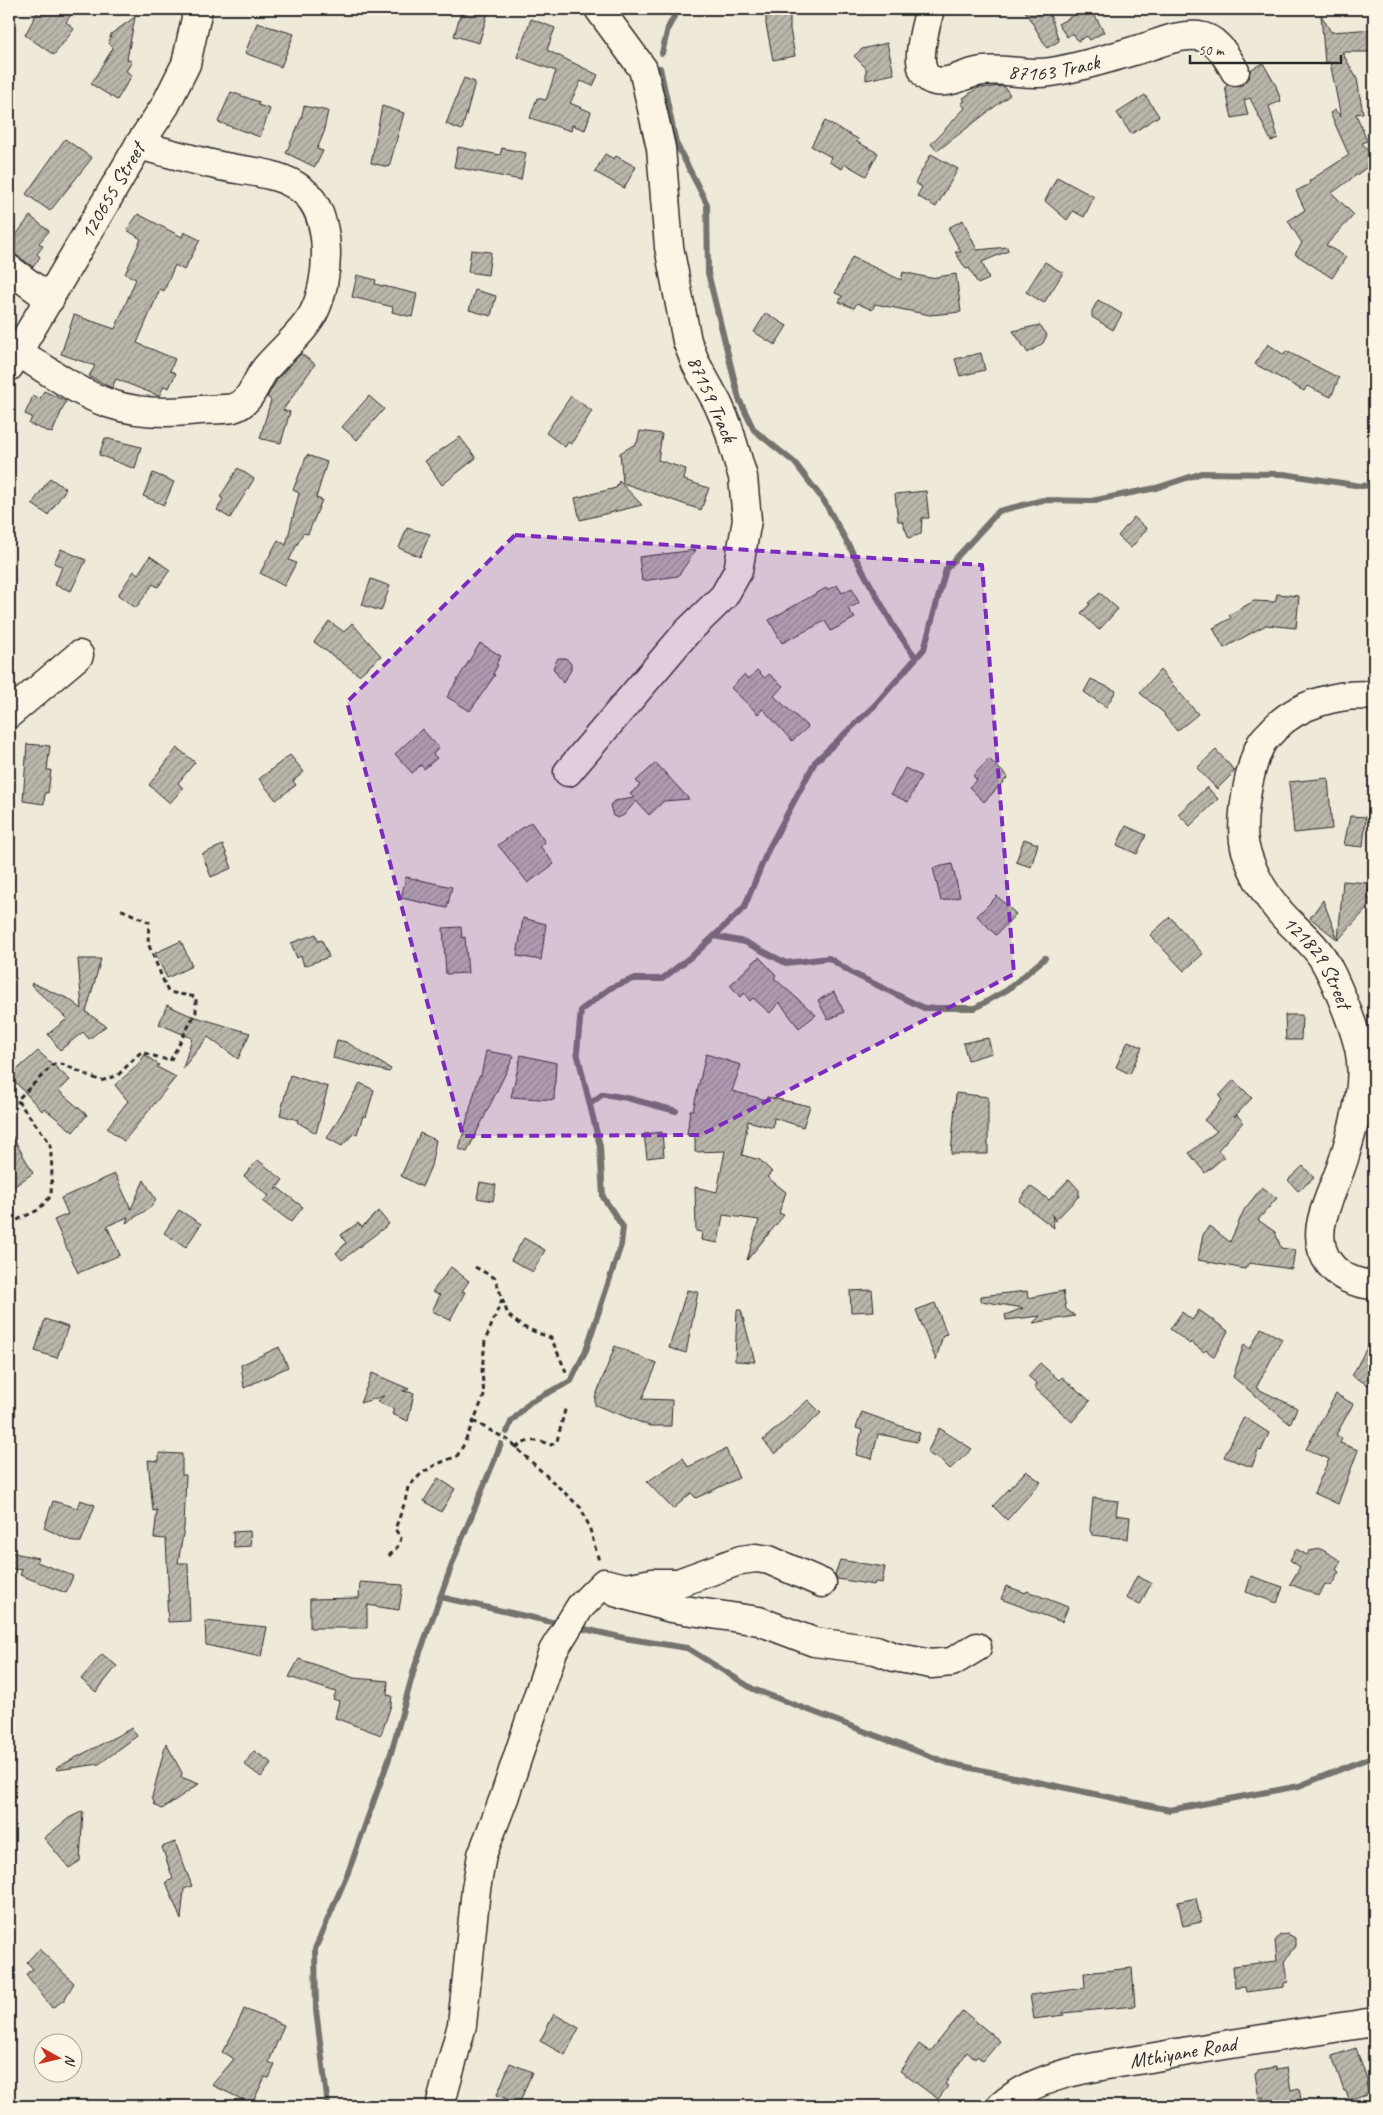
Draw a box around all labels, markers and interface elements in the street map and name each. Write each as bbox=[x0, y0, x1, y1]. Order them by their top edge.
scale bar bbox=[1190, 32, 1342, 64]
text: 50 m bbox=[1198, 41, 1225, 60]
street label: 87163 Track bbox=[1007, 48, 1104, 86]
street label: 120655 Street bbox=[74, 135, 152, 244]
street label: 87159 Track bbox=[681, 352, 743, 447]
street label: 121829 Street bbox=[1277, 910, 1359, 1015]
street label: Mthiyane Road bbox=[1128, 2030, 1242, 2074]
north arrow bbox=[32, 2032, 82, 2082]
text: N bbox=[61, 2054, 79, 2068]

